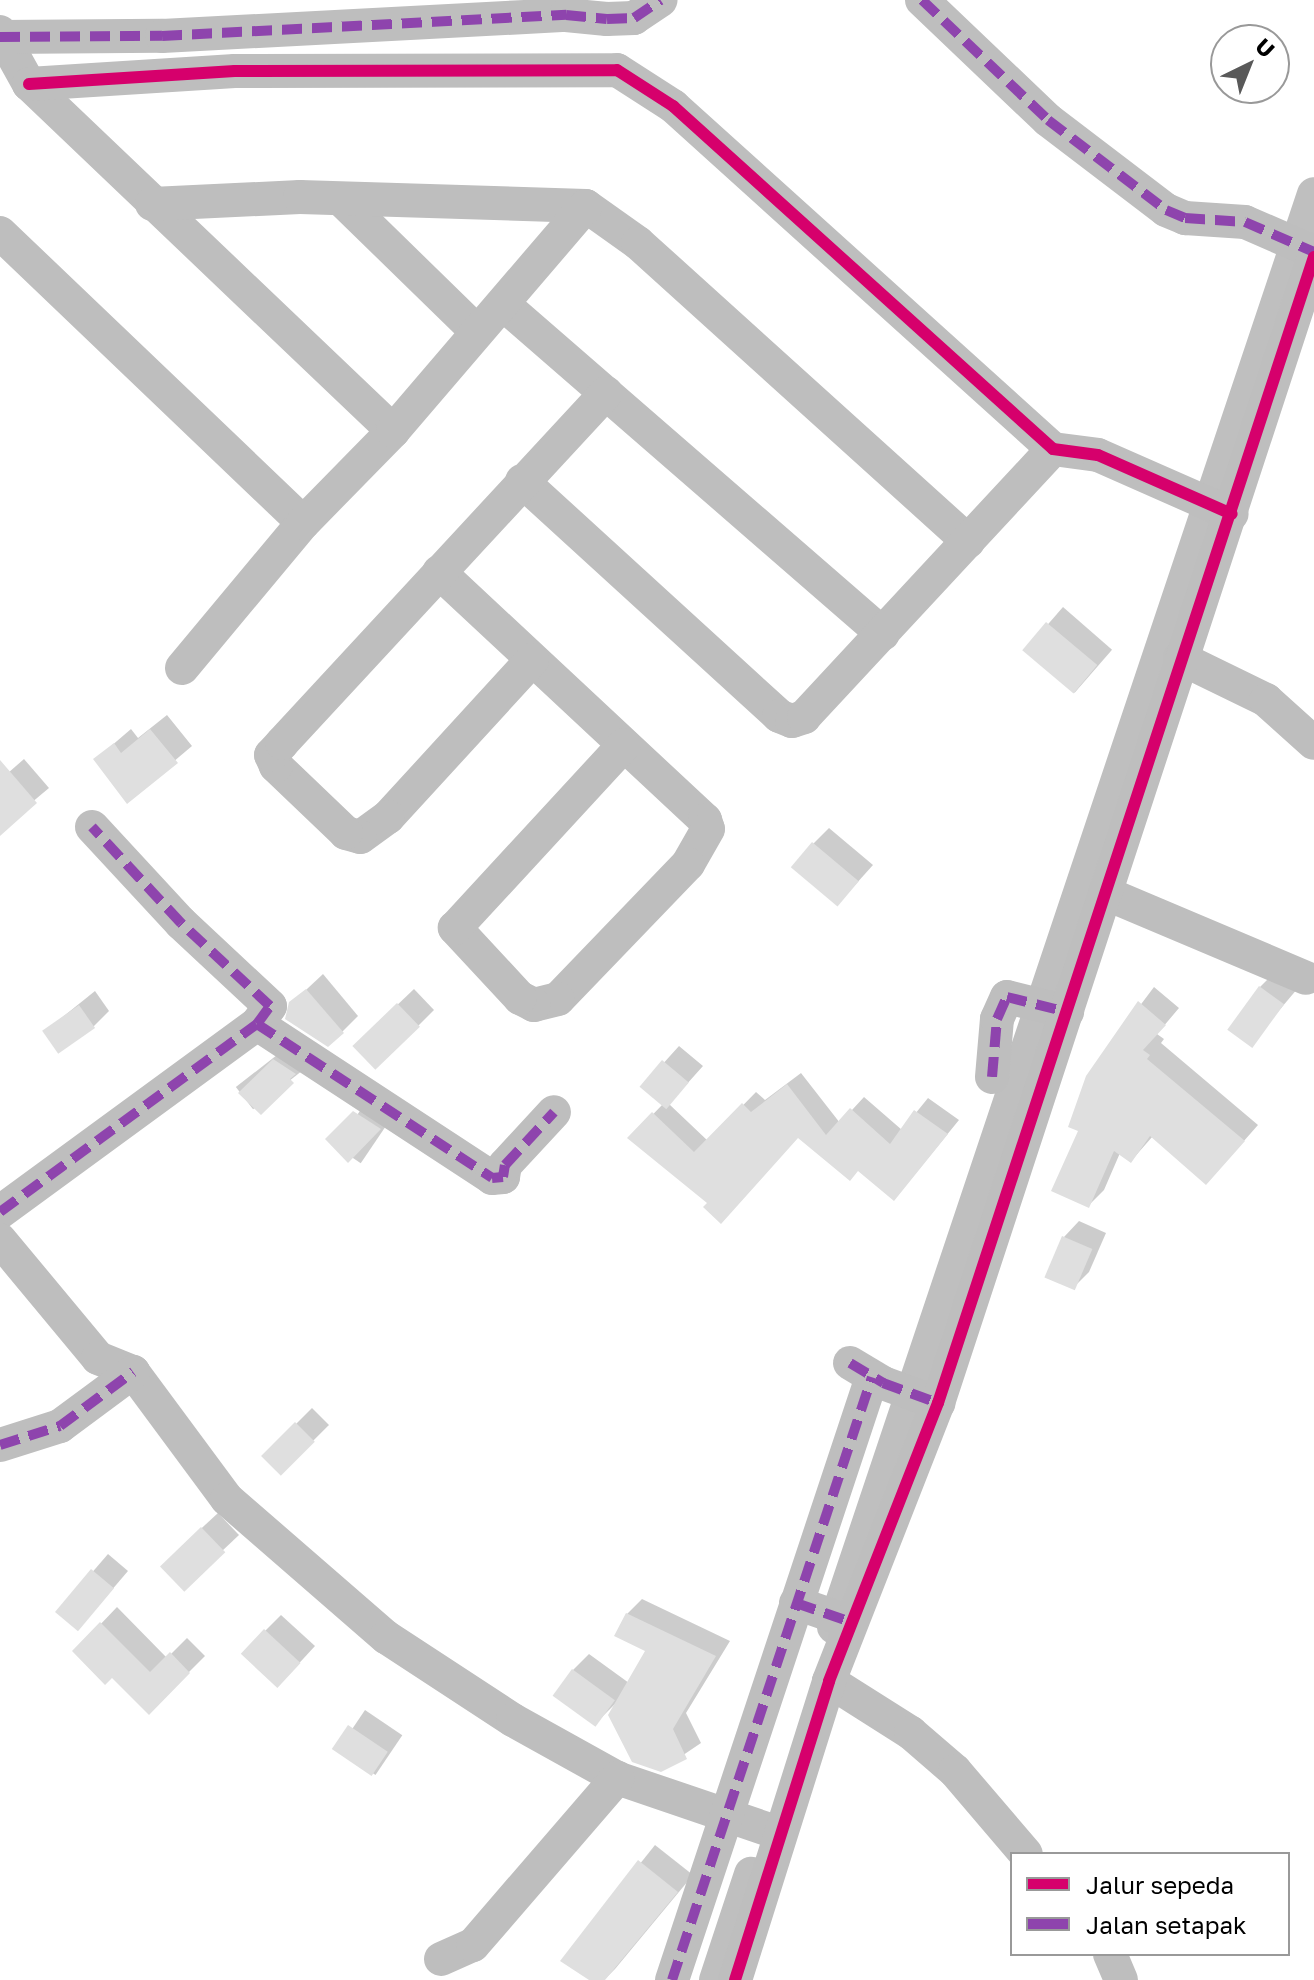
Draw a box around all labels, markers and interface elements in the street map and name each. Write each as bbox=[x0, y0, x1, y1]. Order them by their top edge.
north arrow bbox=[1210, 24, 1290, 104]
text: U bbox=[1250, 32, 1280, 63]
legend bbox=[1010, 1852, 1290, 1956]
text: Jalur sepeda bbox=[1086, 1870, 1234, 1899]
text: Jalan setapak bbox=[1086, 1910, 1247, 1939]

